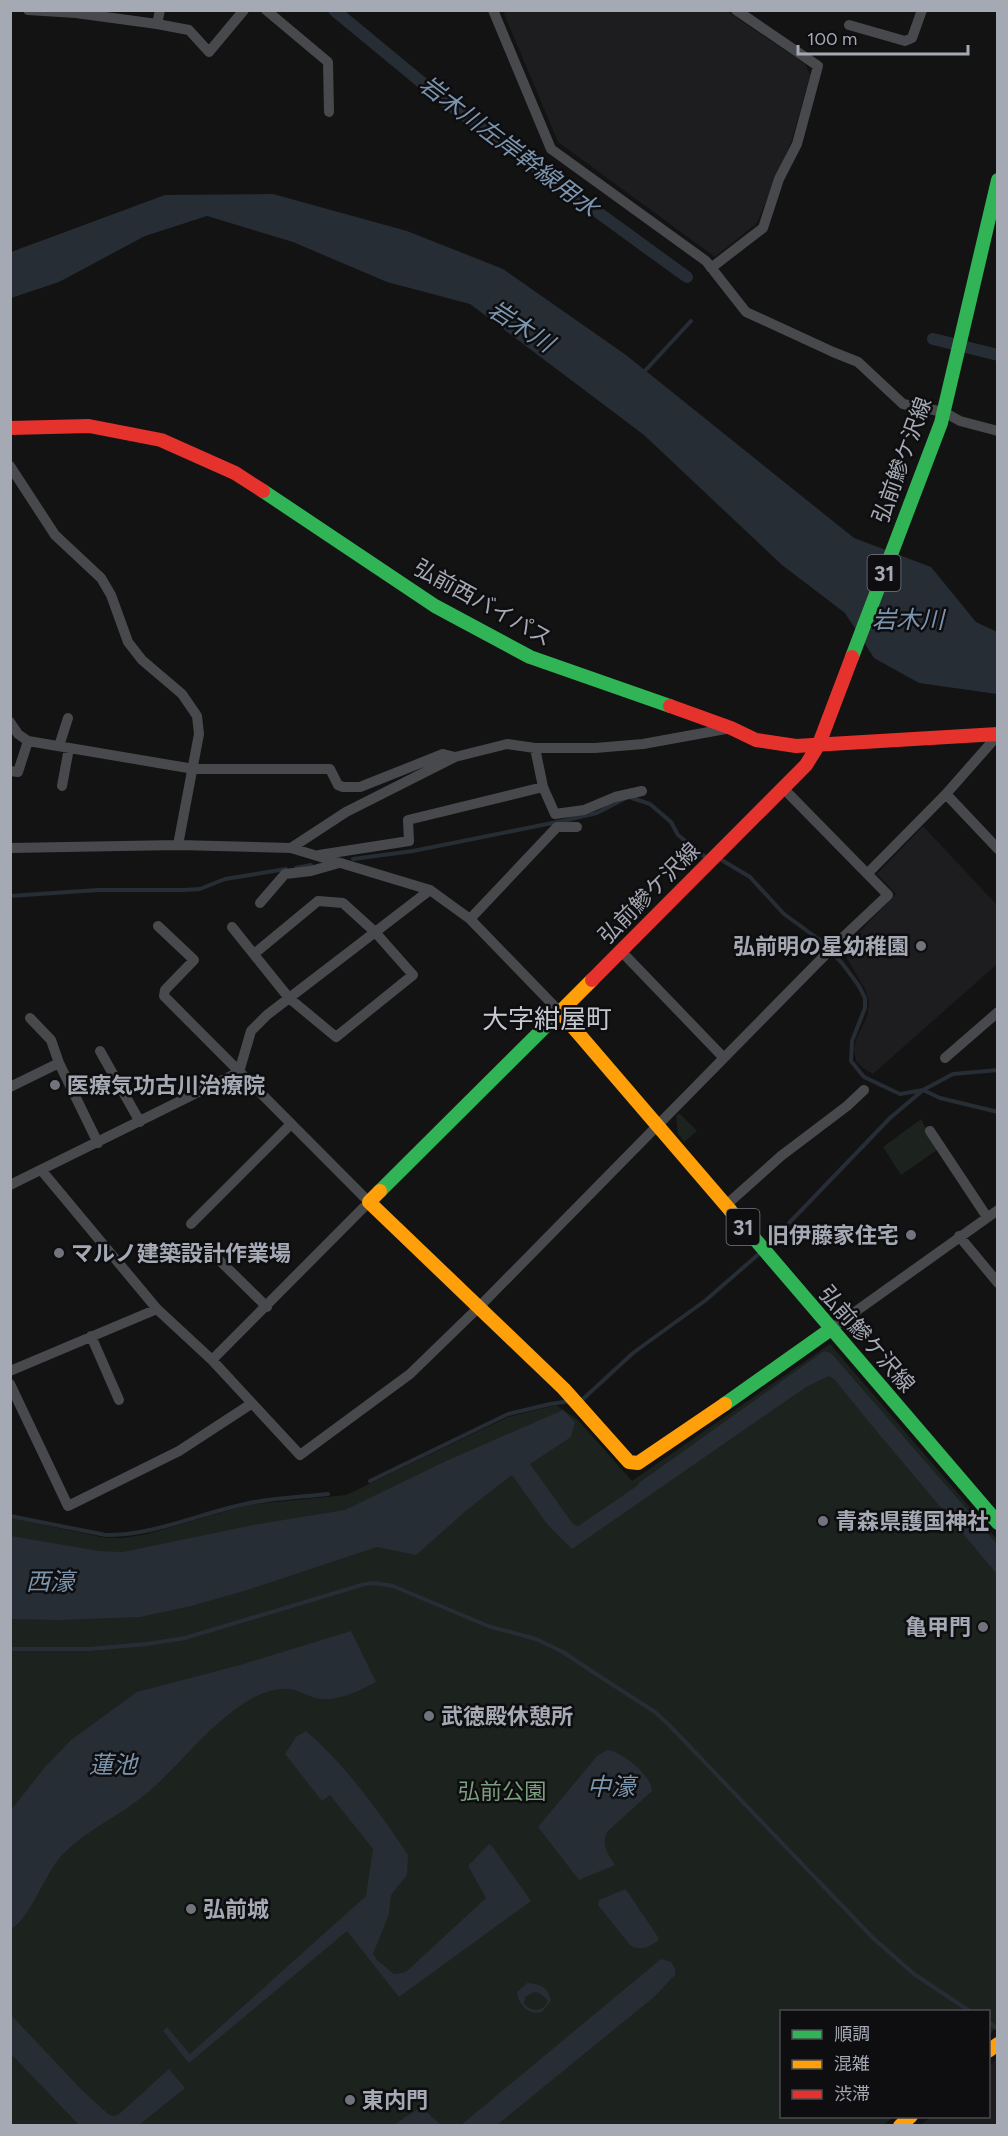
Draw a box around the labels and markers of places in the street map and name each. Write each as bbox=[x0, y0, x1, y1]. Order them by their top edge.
place label: 弘前明の星幼稚園 bbox=[733, 933, 909, 960]
marker: 弘前明の星幼稚園 bbox=[914, 939, 928, 953]
place label: 医療気功古川治療院 bbox=[67, 1072, 265, 1099]
marker: 医療気功古川治療院 bbox=[48, 1078, 62, 1092]
place label: 旧伊藤家住宅 bbox=[767, 1222, 899, 1249]
marker: 旧伊藤家住宅 bbox=[904, 1228, 918, 1242]
place label: マルノ建築設計作業場 bbox=[71, 1240, 291, 1267]
marker: マルノ建築設計作業場 bbox=[52, 1246, 66, 1260]
place label: 青森県護国神社 bbox=[835, 1508, 989, 1535]
marker: 青森県護国神社 bbox=[816, 1514, 830, 1528]
place label: 亀甲門 bbox=[905, 1614, 971, 1641]
marker: 亀甲門 bbox=[976, 1620, 990, 1634]
place label: 武徳殿休憩所 bbox=[441, 1703, 573, 1730]
marker: 武徳殿休憩所 bbox=[422, 1709, 436, 1723]
place label: 弘前城 bbox=[203, 1896, 269, 1923]
marker: 弘前城 bbox=[184, 1902, 198, 1916]
place label: 東内門 bbox=[362, 2087, 428, 2114]
marker: 東内門 bbox=[343, 2093, 357, 2107]

